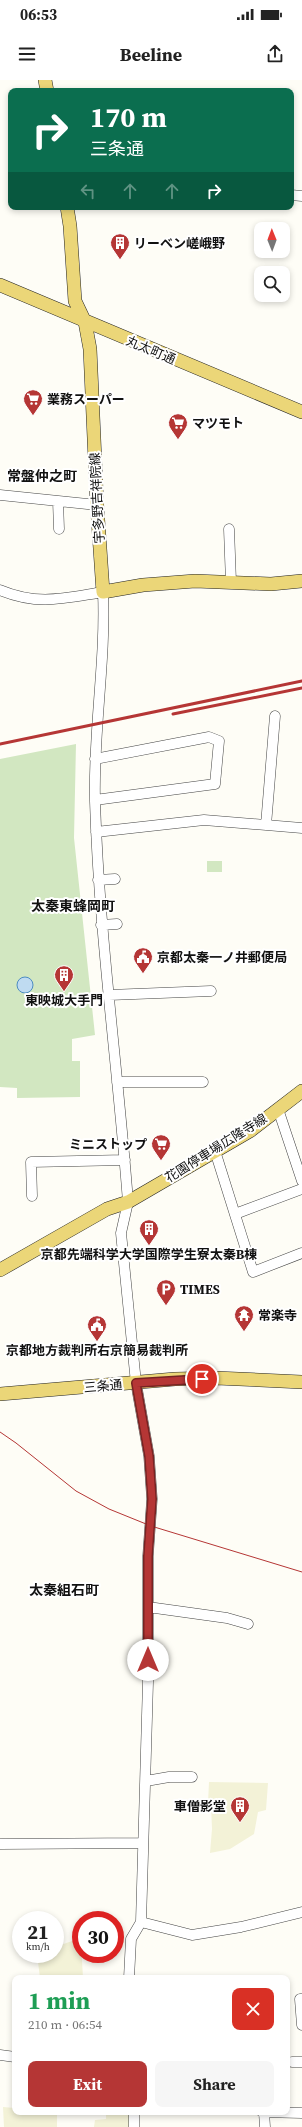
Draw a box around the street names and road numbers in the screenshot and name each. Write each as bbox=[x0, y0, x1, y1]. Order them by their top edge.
street label: 丸太町通 bbox=[124, 332, 178, 368]
street label: 宇多野吉祥院線 bbox=[86, 452, 108, 544]
street label: 花園停車場広隆寺線 bbox=[162, 1110, 270, 1186]
street label: 三条通 bbox=[83, 1376, 123, 1396]

